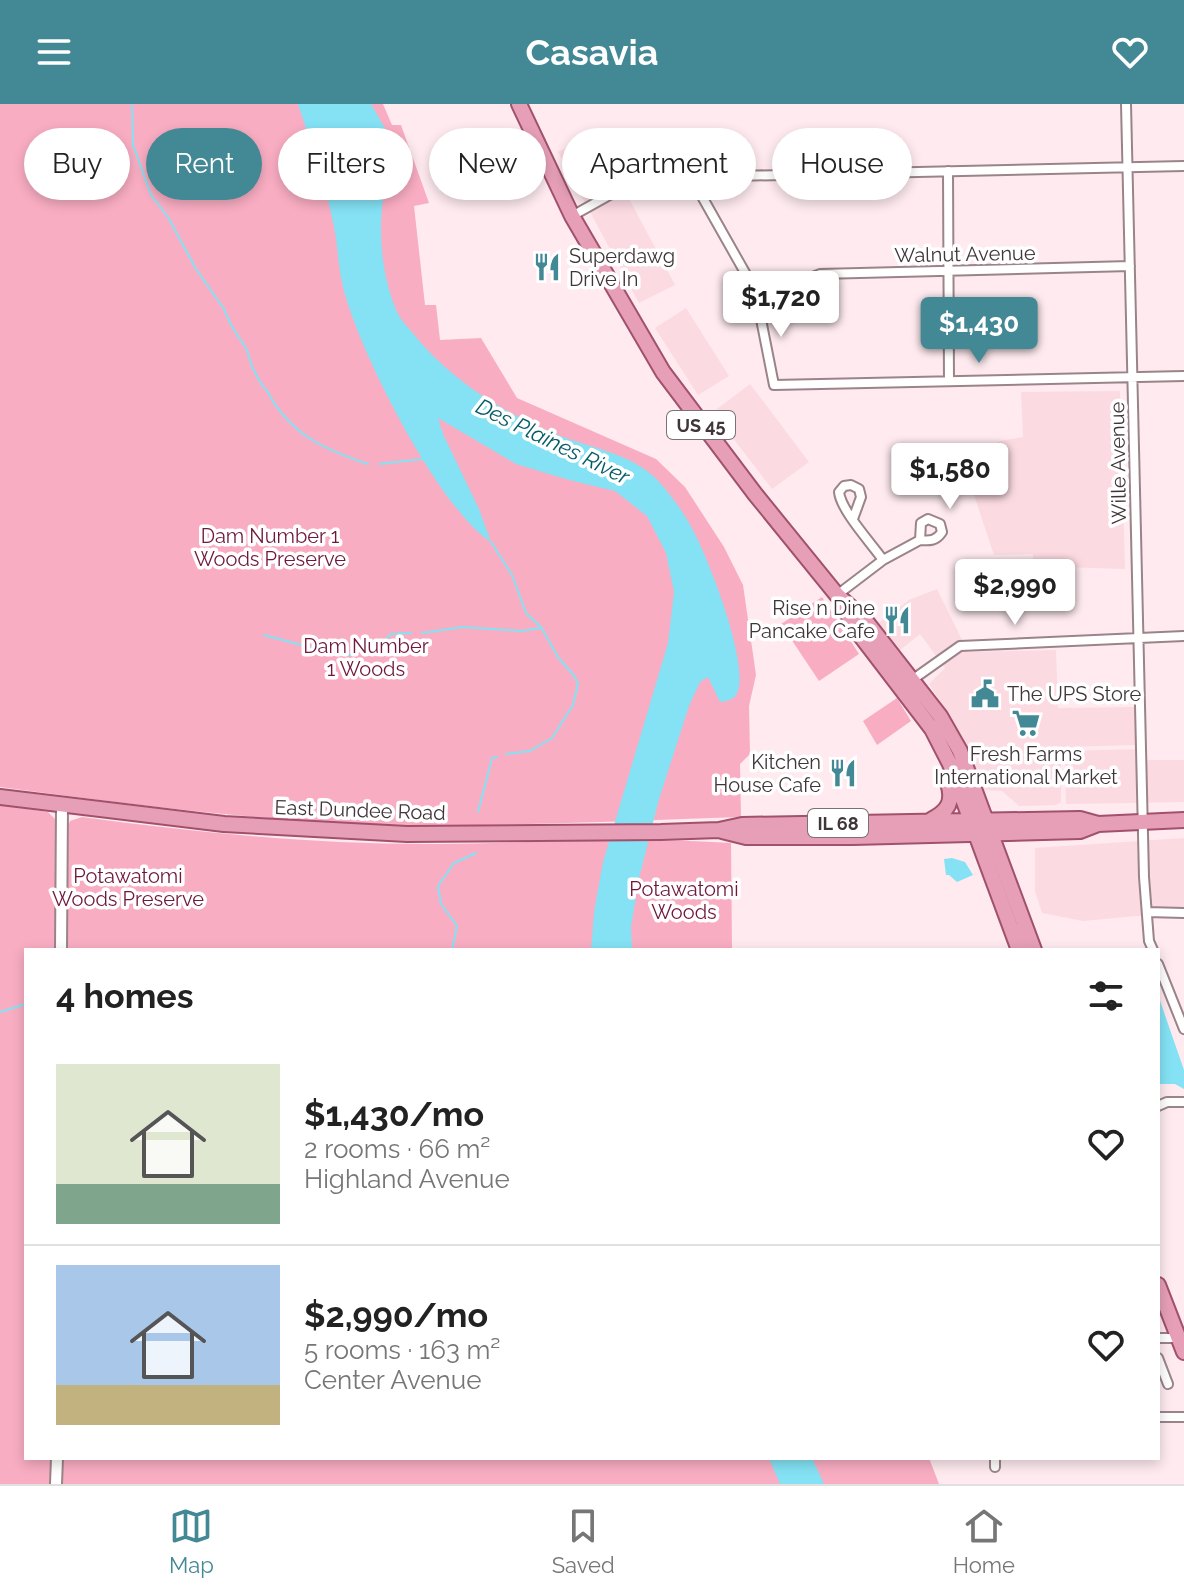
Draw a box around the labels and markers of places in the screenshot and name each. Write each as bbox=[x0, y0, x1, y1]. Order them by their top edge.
place label: Superdawg Drive In bbox=[569, 244, 675, 291]
restaurant icon: Superdawg Drive In bbox=[532, 252, 562, 282]
pin: $1,720 bbox=[716, 271, 846, 339]
pin: $1,430 bbox=[914, 297, 1044, 365]
pin: $1,580 bbox=[885, 443, 1015, 511]
pin: $2,990 bbox=[950, 559, 1080, 627]
place label: Rise n Dine Pancake Cafe bbox=[749, 596, 875, 643]
restaurant icon: Rise n Dine Pancake Cafe bbox=[882, 605, 912, 635]
public building icon: The UPS Store bbox=[970, 679, 1000, 709]
place label: The UPS Store bbox=[1007, 682, 1142, 706]
supermarket icon: Fresh Farms International Market bbox=[1011, 708, 1041, 738]
place label: Fresh Farms International Market bbox=[934, 742, 1118, 789]
place label: Kitchen House Cafe bbox=[714, 750, 821, 797]
restaurant icon: Kitchen House Cafe bbox=[828, 758, 858, 788]

